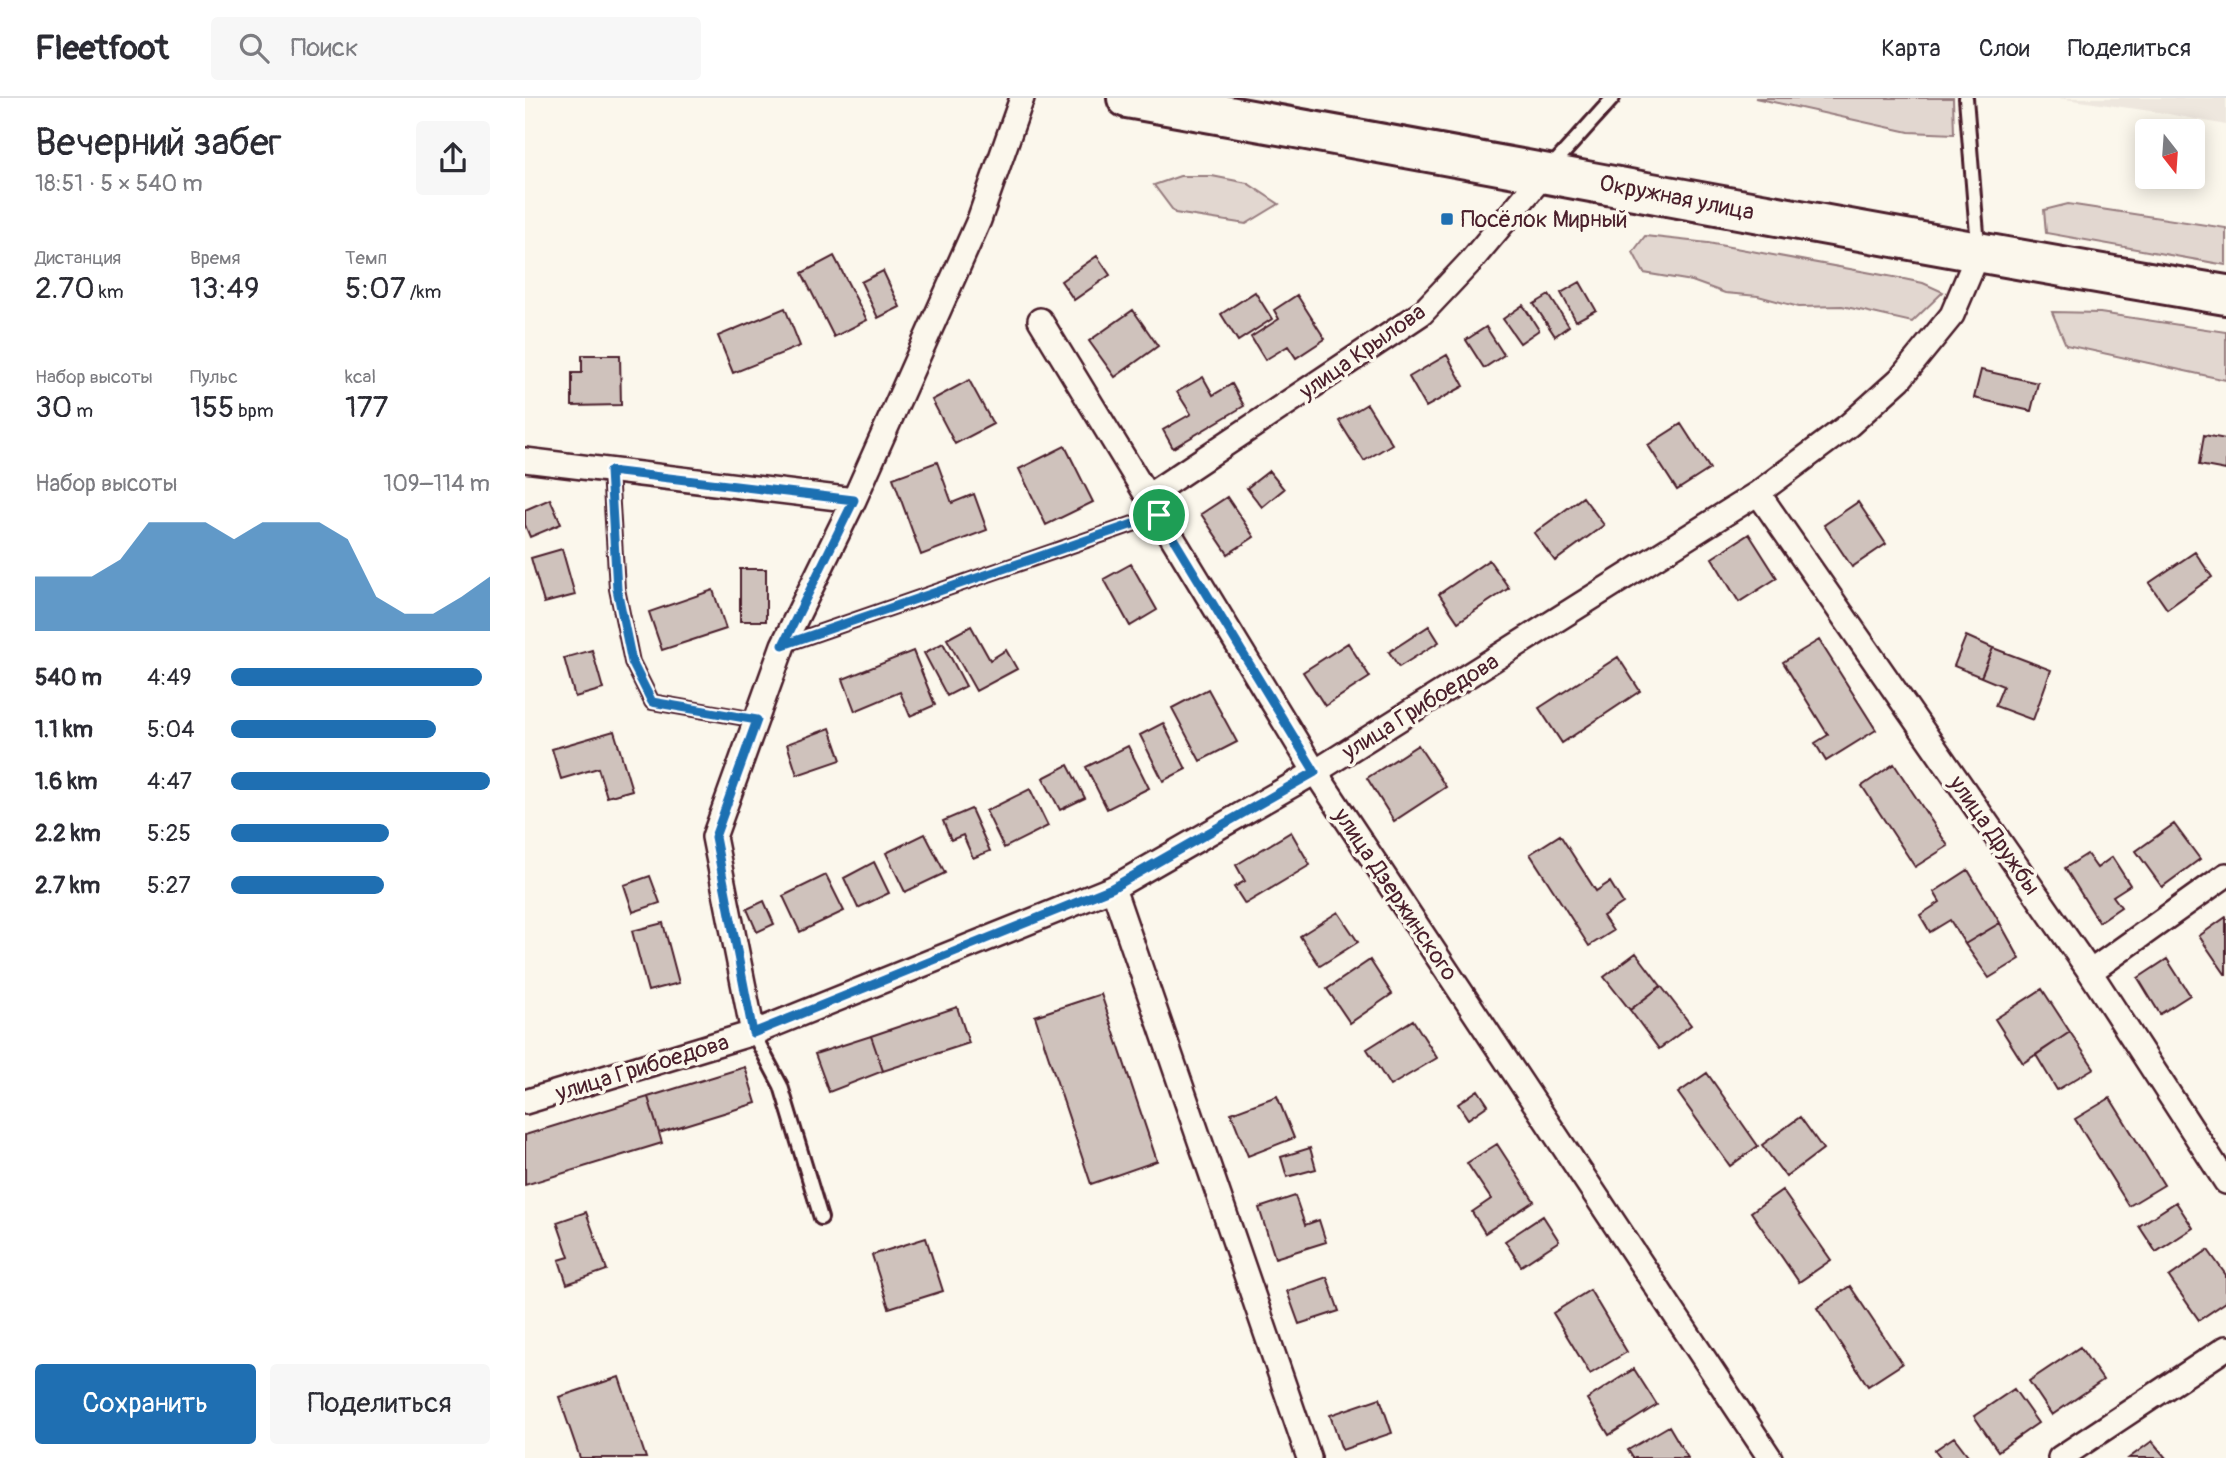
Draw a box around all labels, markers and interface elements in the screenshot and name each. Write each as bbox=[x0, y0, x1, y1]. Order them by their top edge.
search box bbox=[211, 17, 701, 80]
text: Fleetfoot bbox=[35, 28, 169, 69]
icon: search bbox=[235, 29, 273, 67]
text: Поиск bbox=[291, 32, 358, 64]
text: Карта bbox=[1881, 34, 1941, 63]
text: Слои bbox=[1979, 34, 2030, 63]
text: Поделиться bbox=[2068, 34, 2191, 63]
text: Вечерний забег bbox=[35, 119, 282, 167]
north arrow bbox=[2135, 119, 2205, 189]
map controls bbox=[2135, 119, 2205, 189]
button: share bbox=[416, 121, 490, 195]
street label: Окружная улица bbox=[1597, 168, 1757, 227]
text: 18:51 · 5 × 540 m bbox=[35, 169, 203, 198]
place label: Посёлок Мирный bbox=[1461, 205, 1628, 234]
marker: Посёлок Мирный bbox=[1439, 211, 1455, 227]
text: Дистанция bbox=[35, 246, 121, 270]
text: Время bbox=[190, 246, 241, 270]
text: Темп bbox=[345, 246, 387, 270]
text: 2.70 bbox=[35, 270, 95, 307]
text: 13:49 bbox=[190, 270, 259, 307]
text: 5:07 bbox=[345, 270, 406, 307]
text: km bbox=[95, 280, 124, 304]
text: /km bbox=[406, 280, 441, 304]
street label: улица Крылова bbox=[1293, 297, 1431, 406]
text: Набор высоты bbox=[35, 365, 153, 389]
text: Пульс bbox=[190, 365, 238, 389]
text: kcal bbox=[345, 365, 376, 389]
text: 30 bbox=[35, 389, 72, 426]
text: 155 bbox=[190, 389, 234, 426]
text: 177 bbox=[345, 389, 388, 426]
text: m bbox=[72, 399, 93, 423]
text: bpm bbox=[234, 399, 274, 423]
text: Набор высоты bbox=[35, 469, 177, 498]
text: 109–114 m bbox=[383, 469, 490, 498]
pin bbox=[1129, 485, 1189, 545]
icon: arrive bbox=[1140, 496, 1178, 534]
street label: улица Грибоедова bbox=[1336, 647, 1504, 767]
text: 540 m bbox=[35, 663, 102, 692]
text: 4:49 bbox=[147, 663, 192, 692]
text: 1.1 km bbox=[35, 715, 93, 744]
text: 5:04 bbox=[147, 715, 195, 744]
text: 1.6 km bbox=[35, 767, 97, 796]
text: 4:47 bbox=[147, 767, 192, 796]
street label: улица Дружбы bbox=[1942, 769, 2046, 901]
street label: улица Дзержинского bbox=[1327, 802, 1464, 986]
text: 2.2 km bbox=[35, 819, 101, 848]
text: 5:25 bbox=[147, 819, 191, 848]
text: 2.7 km bbox=[35, 871, 100, 900]
text: 5:27 bbox=[147, 871, 191, 900]
street label: улица Грибоедова bbox=[551, 1027, 732, 1108]
button: Сохранить bbox=[35, 1364, 256, 1444]
button: Поделиться bbox=[270, 1364, 490, 1444]

